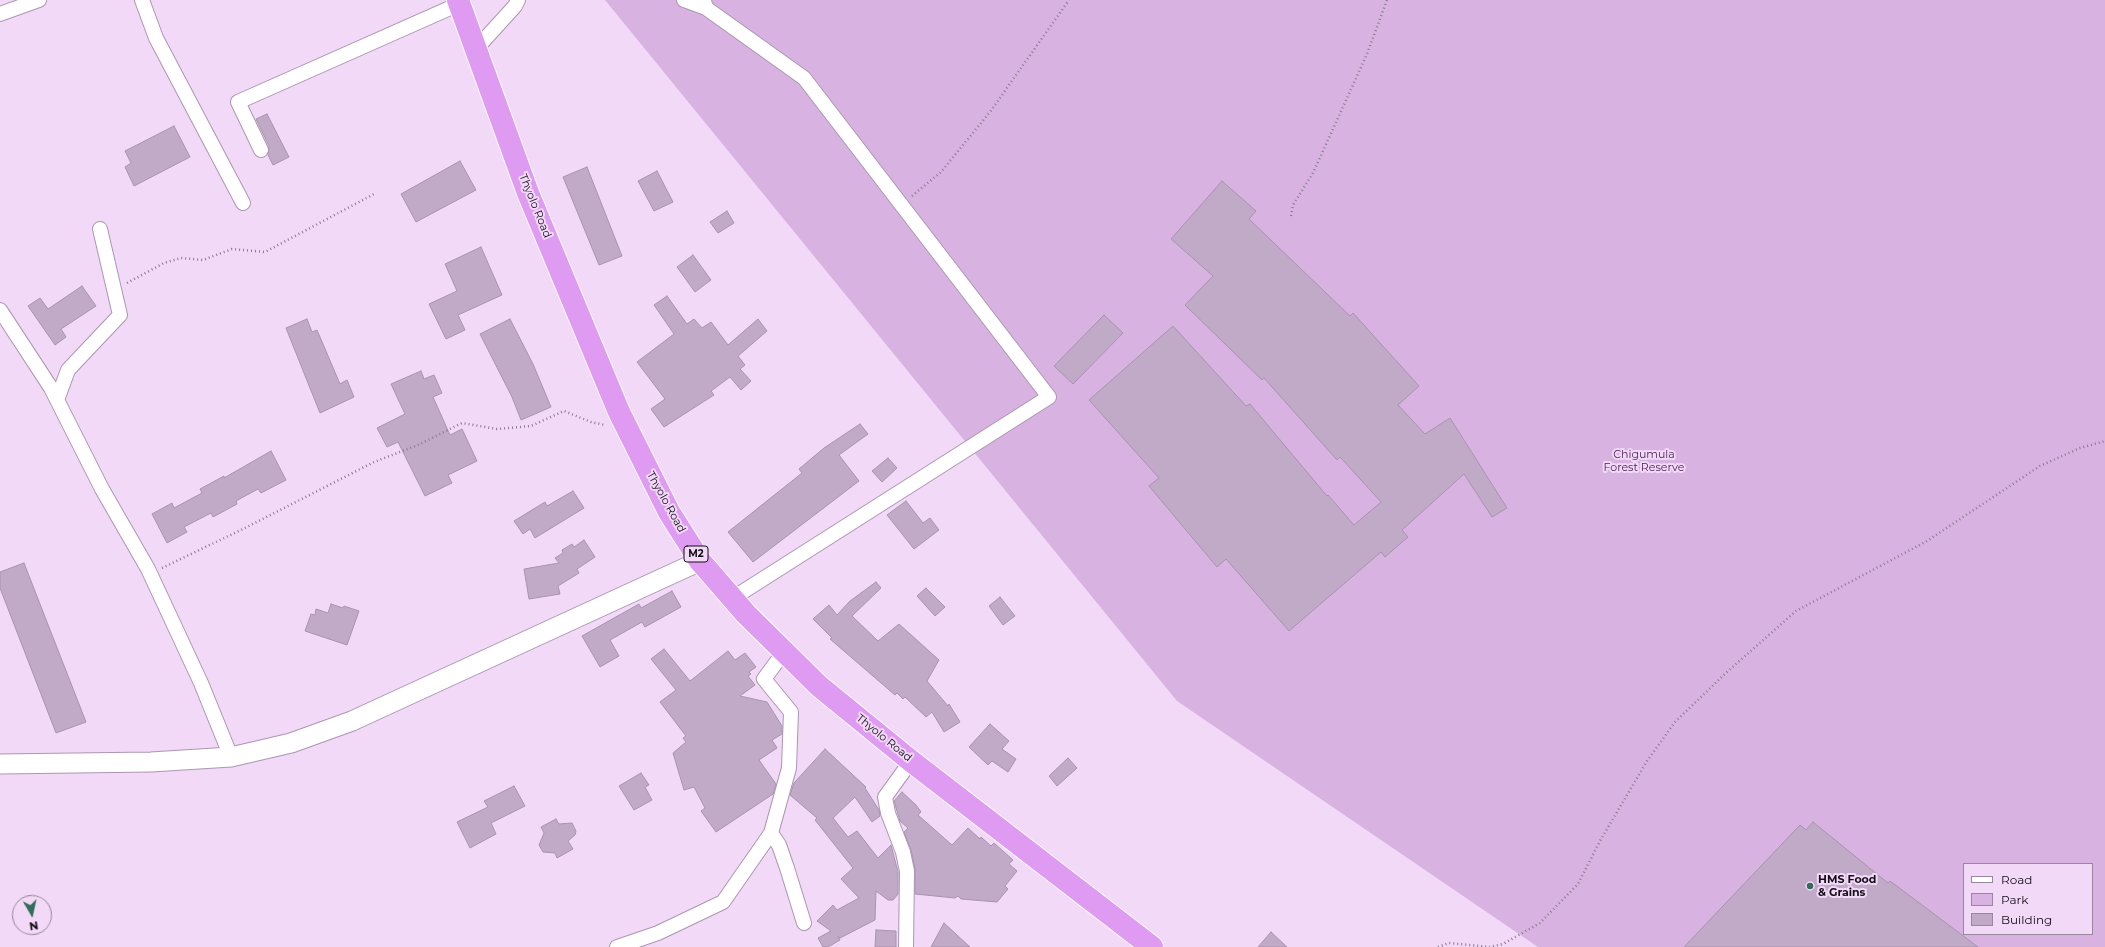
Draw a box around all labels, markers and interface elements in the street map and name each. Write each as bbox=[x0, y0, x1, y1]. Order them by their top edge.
street label: Thyolo Road bbox=[516, 172, 554, 240]
park label: Chigumula Forest Reserve bbox=[1604, 448, 1684, 474]
street label: Thyolo Road bbox=[644, 469, 688, 535]
road number: M2 bbox=[684, 546, 708, 562]
street label: Thyolo Road bbox=[854, 712, 914, 764]
legend bbox=[1963, 863, 2093, 935]
text: Road bbox=[2001, 872, 2032, 887]
place label: HMS Food & Grains bbox=[1818, 873, 1876, 899]
marker: HMS Food & Grains bbox=[1805, 881, 1815, 891]
text: Park bbox=[2001, 892, 2028, 907]
north arrow bbox=[12, 895, 52, 935]
text: Building bbox=[2001, 912, 2052, 927]
text: N bbox=[28, 918, 39, 933]

